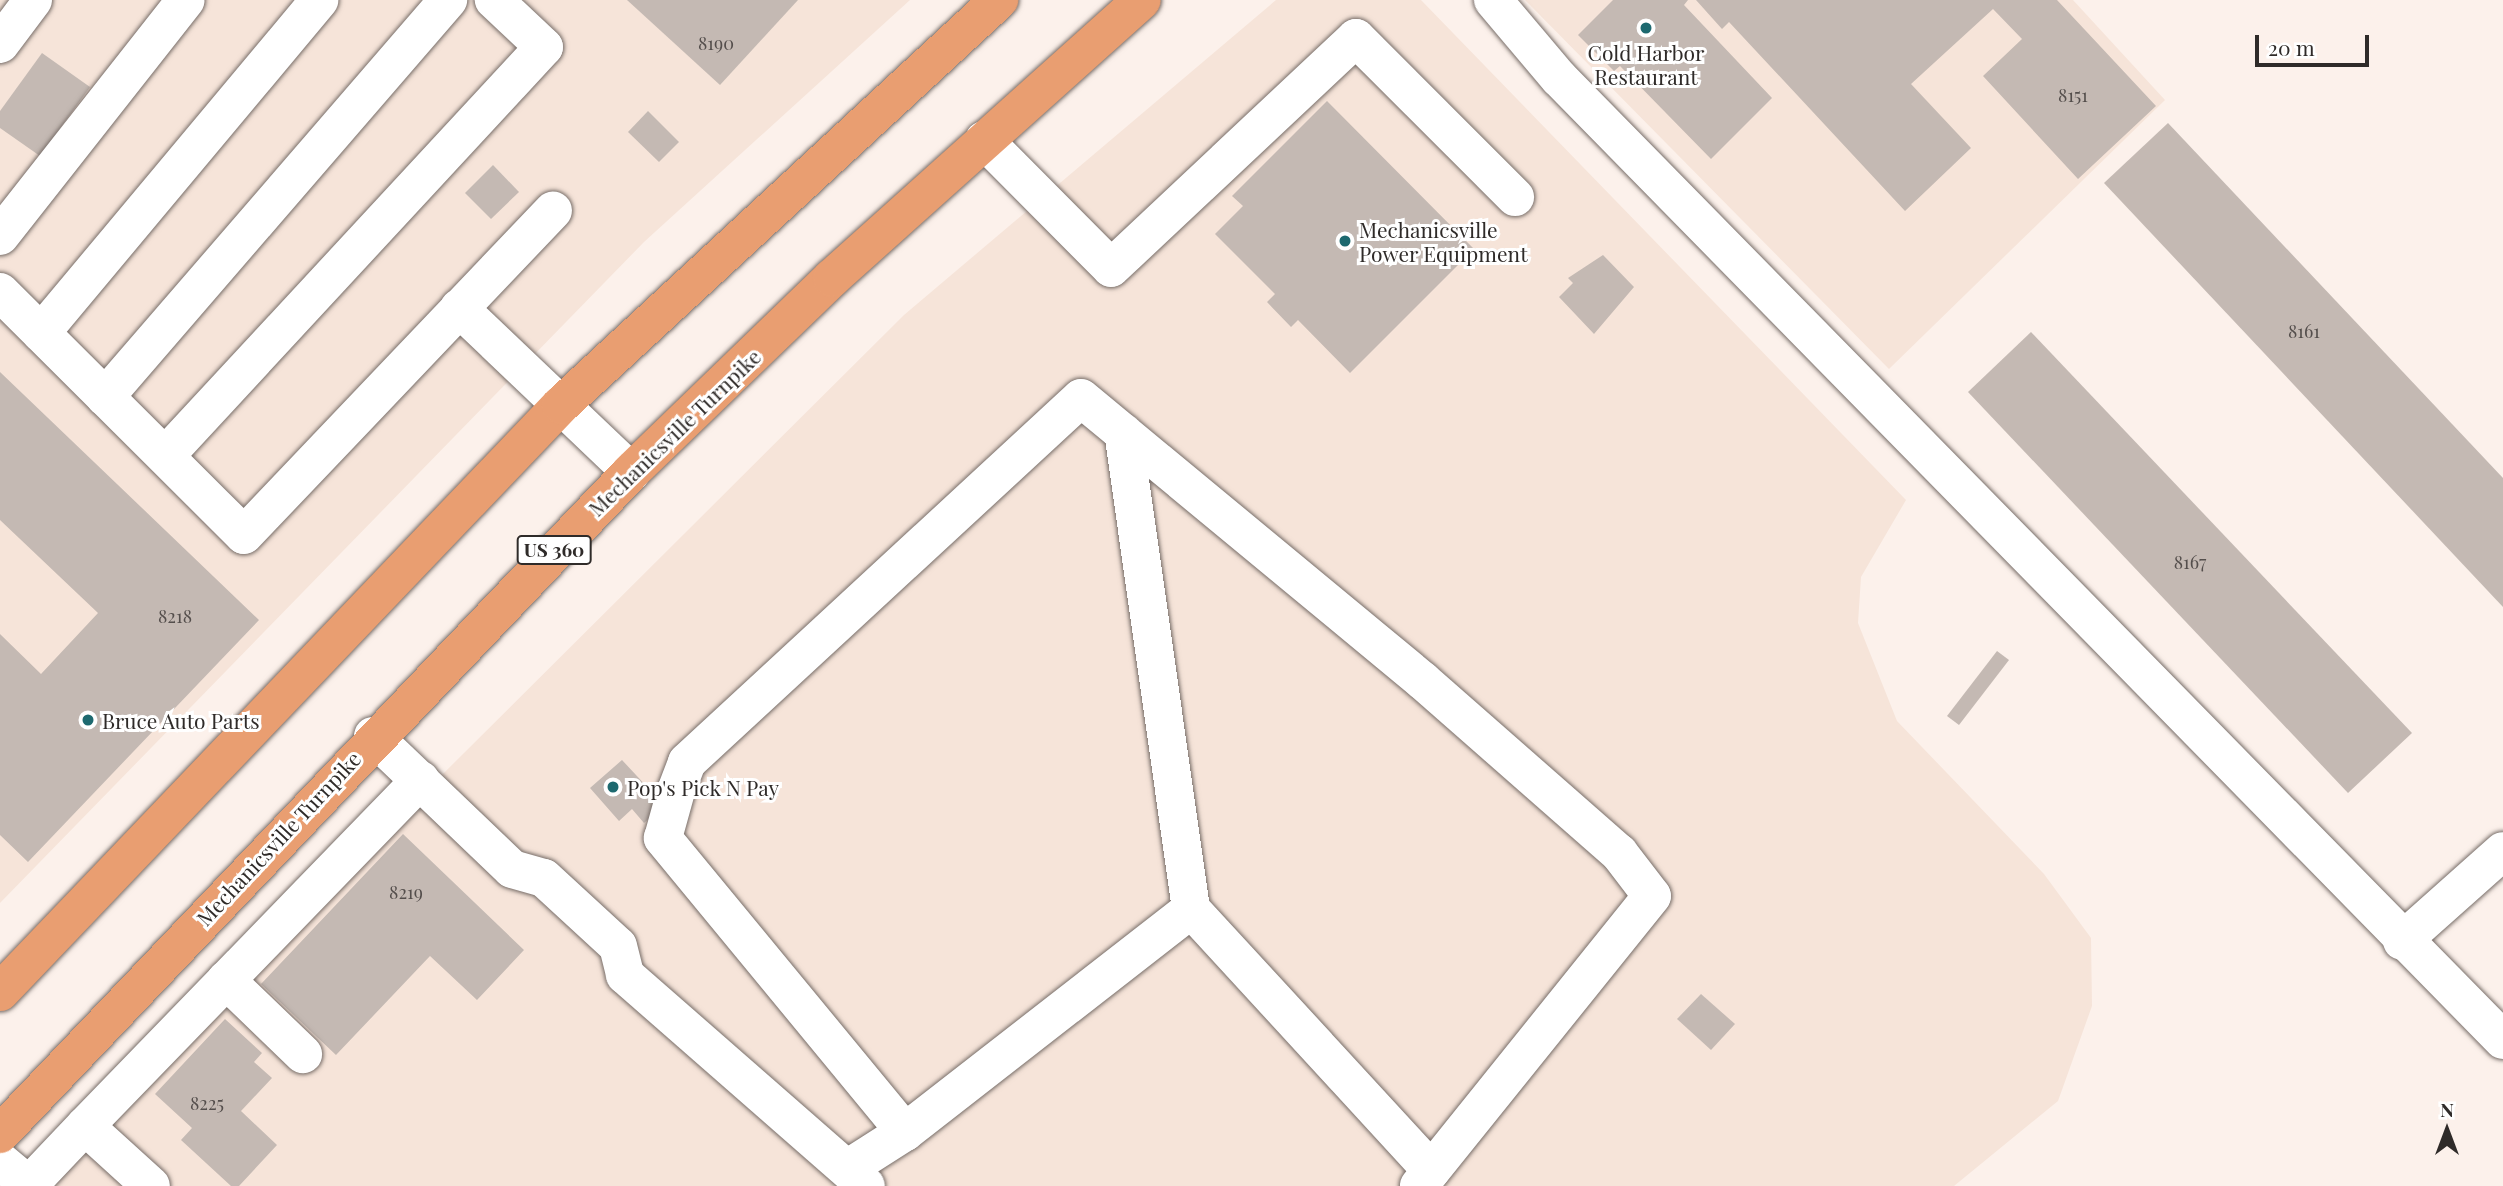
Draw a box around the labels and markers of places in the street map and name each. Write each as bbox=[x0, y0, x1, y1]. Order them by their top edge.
marker: Cold Harbor Restaurant bbox=[1638, 20, 1654, 36]
place label: Cold Harbor Restaurant bbox=[1588, 39, 1704, 89]
place label: Mechanicsville Power Equipment bbox=[1359, 216, 1528, 266]
marker: Mechanicsville Power Equipment bbox=[1337, 233, 1353, 249]
place label: Bruce Auto Parts bbox=[102, 707, 260, 733]
marker: Bruce Auto Parts bbox=[80, 712, 96, 728]
place label: Pop's Pick N Pay bbox=[627, 774, 779, 800]
marker: Pop's Pick N Pay bbox=[605, 779, 621, 795]

